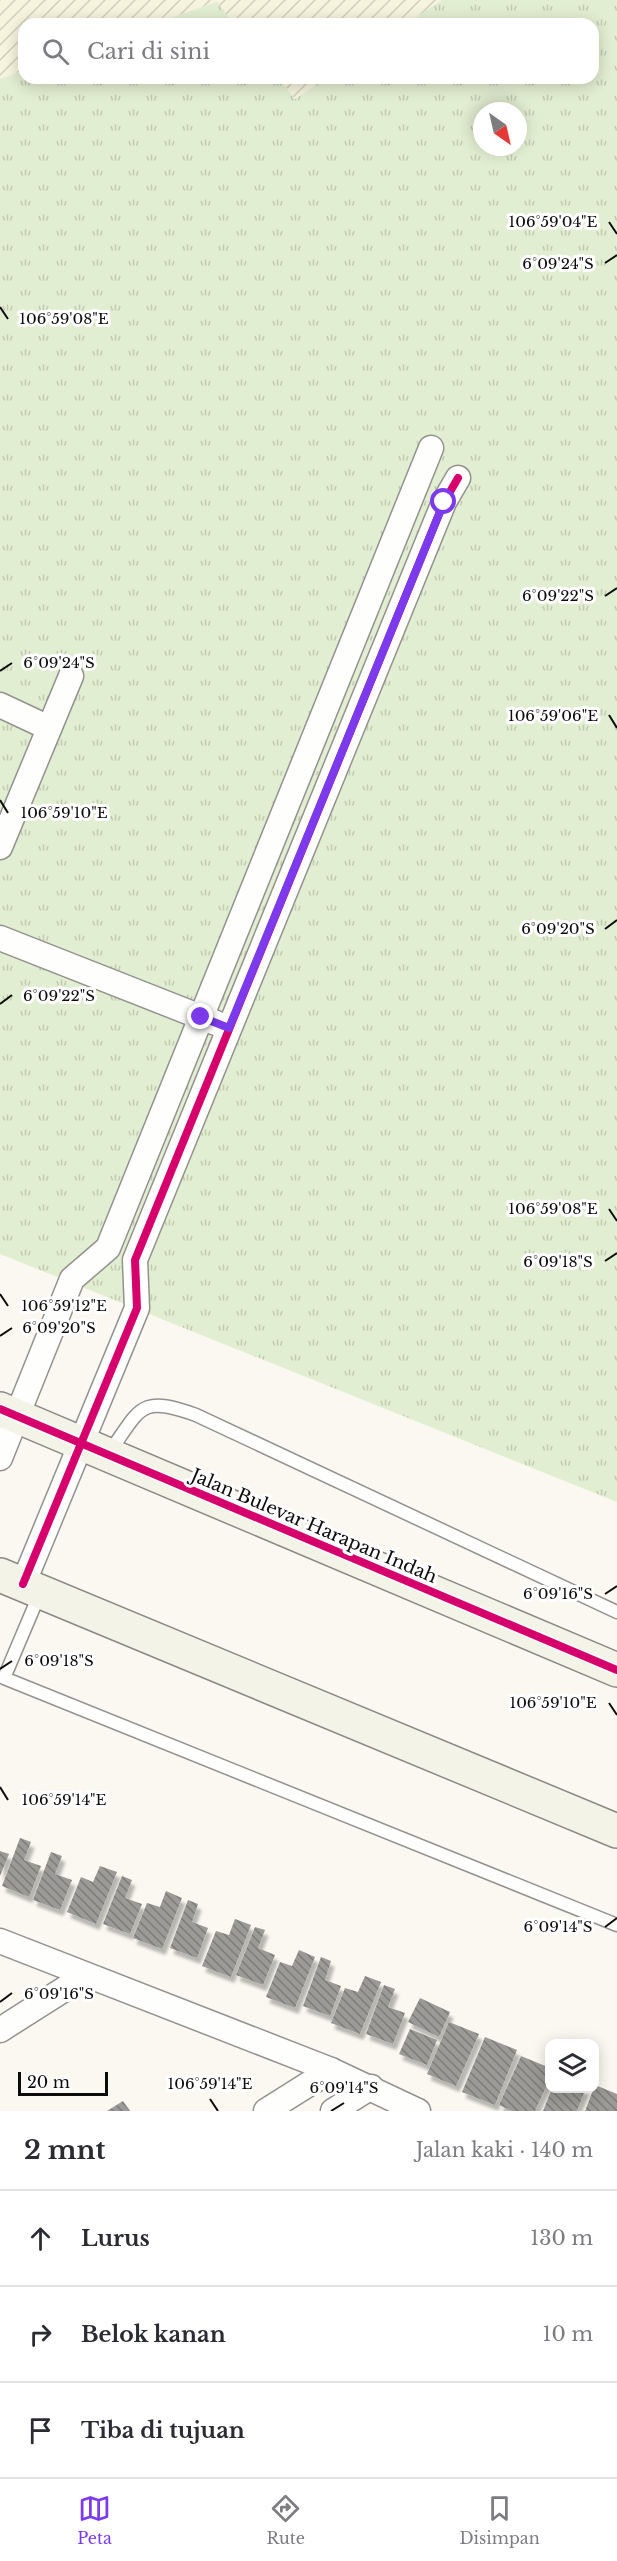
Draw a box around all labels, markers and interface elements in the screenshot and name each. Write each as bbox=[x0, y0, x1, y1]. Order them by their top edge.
search box bbox=[18, 18, 599, 84]
icon: search bbox=[39, 35, 72, 68]
text: Cari di sini bbox=[87, 38, 210, 65]
north arrow bbox=[473, 102, 527, 156]
text: 106°59'04"E bbox=[509, 212, 598, 231]
text: 6°09'24"S bbox=[522, 254, 594, 273]
text: 106°59'08"E bbox=[19, 309, 109, 328]
route start bbox=[430, 488, 456, 514]
text: 6°09'22"S bbox=[522, 586, 594, 605]
text: 6°09'24"S bbox=[23, 653, 95, 672]
text: 106°59'06"E bbox=[508, 706, 598, 725]
text: 106°59'10"E bbox=[20, 803, 108, 822]
text: 6°09'20"S bbox=[521, 919, 595, 938]
text: 6°09'22"S bbox=[23, 986, 95, 1005]
route end bbox=[187, 1003, 213, 1029]
text: 106°59'08"E bbox=[508, 1199, 598, 1218]
text: 6°09'18"S bbox=[523, 1252, 593, 1271]
text: 106°59'12"E bbox=[21, 1296, 107, 1315]
text: 6°09'20"S bbox=[22, 1318, 96, 1337]
street label: Jalan Bulevar Harapan Indah bbox=[186, 1463, 440, 1588]
text: 6°09'16"S bbox=[523, 1584, 593, 1603]
text: 6°09'18"S bbox=[24, 1651, 94, 1670]
text: 106°59'10"E bbox=[509, 1693, 597, 1712]
text: 106°59'14"E bbox=[22, 1790, 107, 1809]
text: 6°09'14"S bbox=[524, 1917, 592, 1936]
text: 6°09'16"S bbox=[24, 1984, 94, 2003]
map controls bbox=[545, 2039, 599, 2093]
button: layers bbox=[545, 2039, 599, 2093]
scale bar bbox=[18, 2069, 108, 2096]
text: 20 m bbox=[27, 2072, 70, 2092]
text: 106°59'14"E bbox=[168, 2074, 253, 2093]
text: 6°09'14"S bbox=[310, 2078, 378, 2097]
text: 2 mnt bbox=[24, 2134, 105, 2166]
text: Jalan kaki · 140 m bbox=[416, 2138, 593, 2162]
icon: ahead bbox=[24, 2222, 57, 2255]
text: Lurus bbox=[81, 2225, 150, 2252]
text: 130 m bbox=[530, 2226, 593, 2250]
icon: right bbox=[24, 2318, 57, 2351]
text: Belok kanan bbox=[81, 2321, 226, 2348]
text: 10 m bbox=[543, 2322, 593, 2346]
icon: arrive bbox=[24, 2414, 57, 2447]
text: Tiba di tujuan bbox=[81, 2417, 245, 2444]
tab: Peta bbox=[77, 2492, 112, 2548]
tab: Rute bbox=[266, 2492, 305, 2548]
tab: Disimpan bbox=[459, 2492, 540, 2548]

